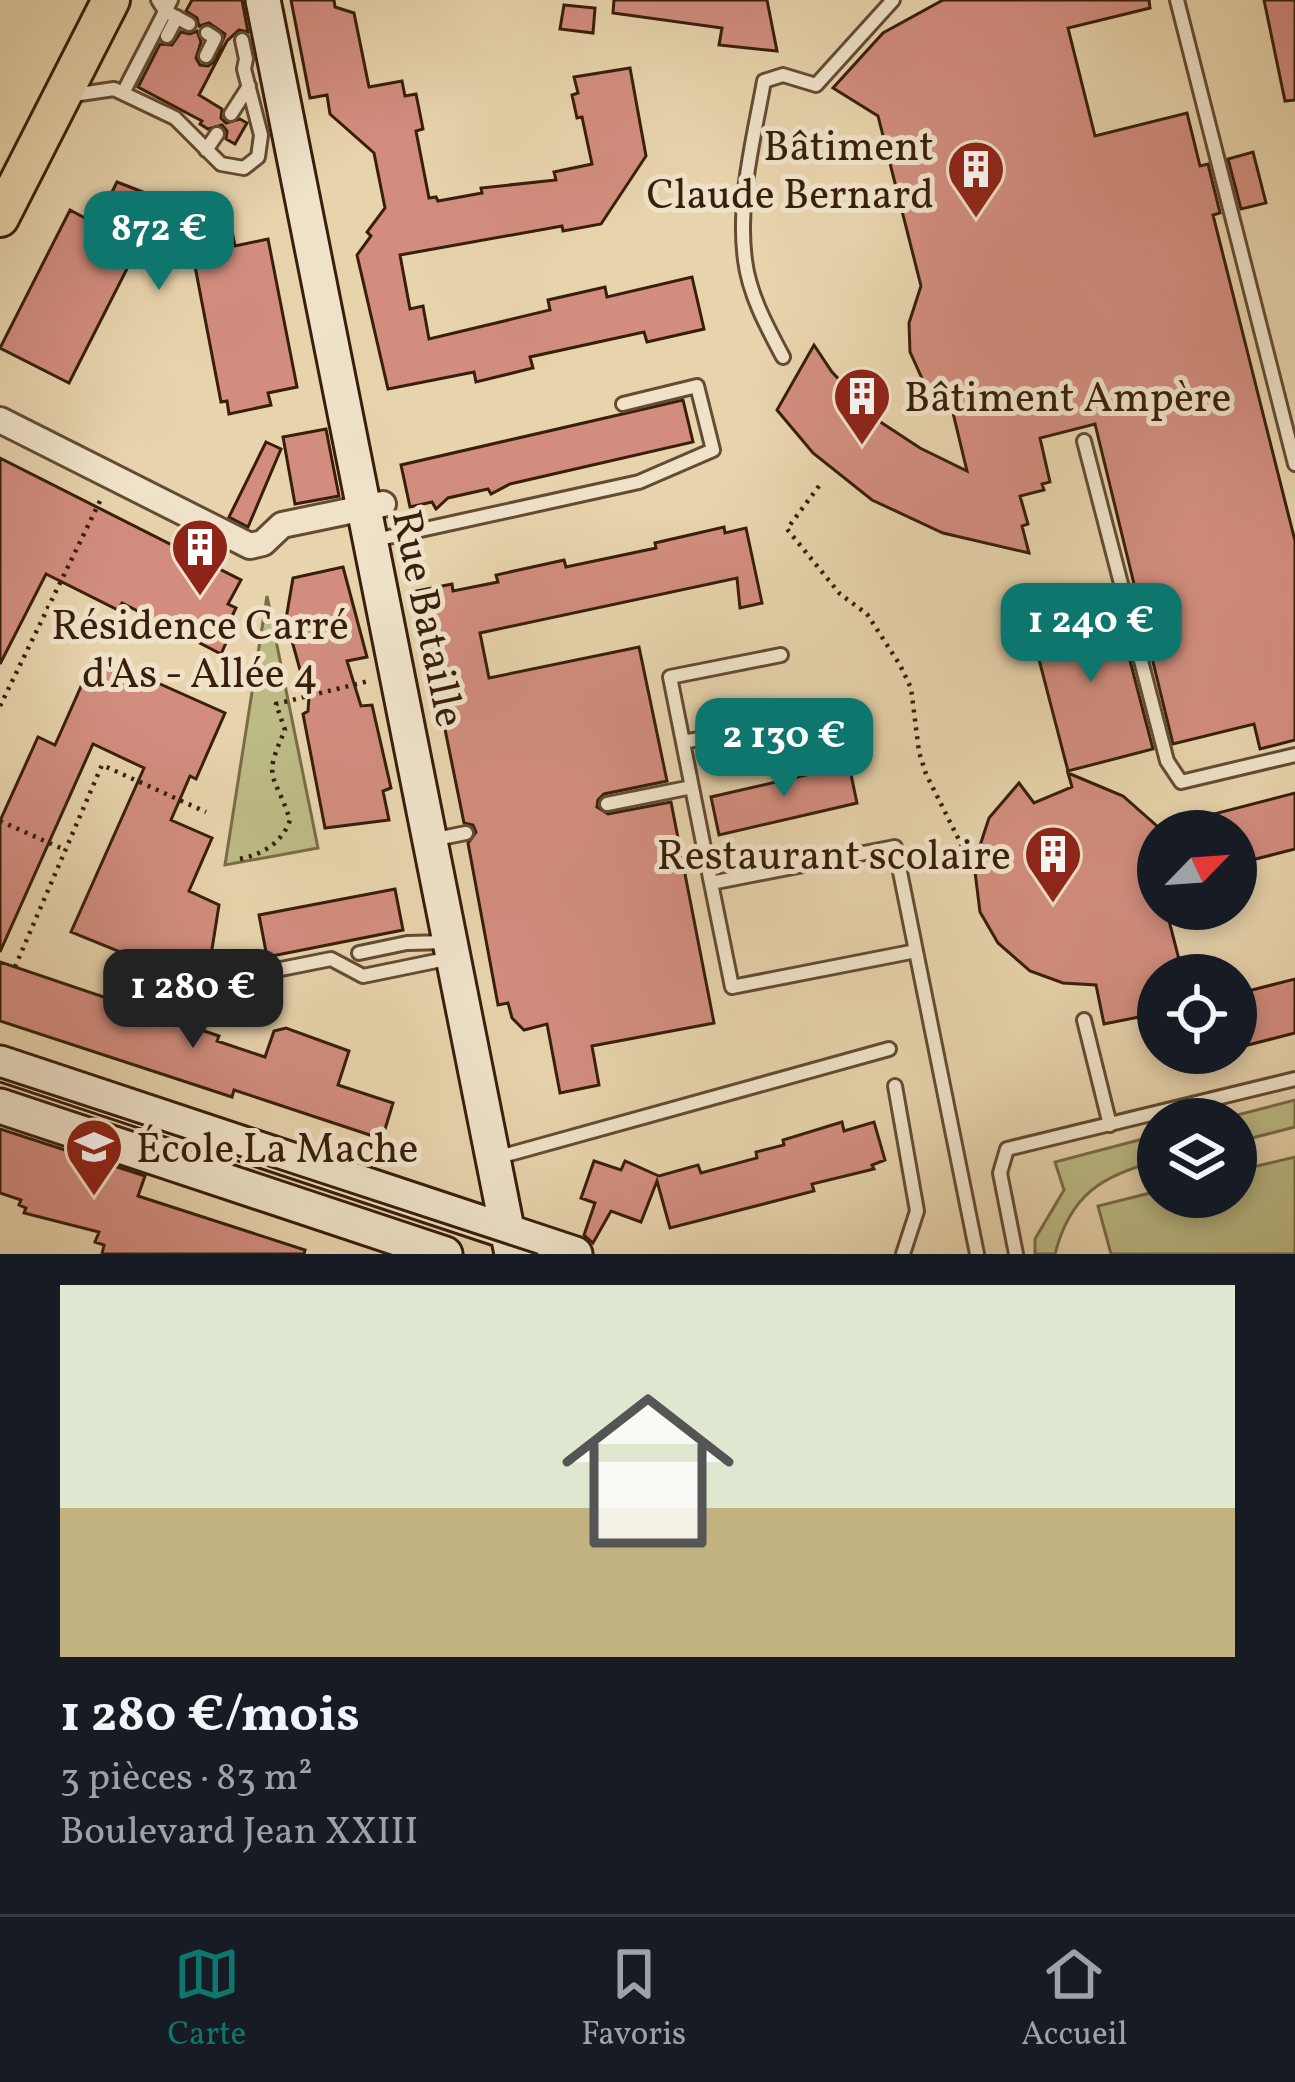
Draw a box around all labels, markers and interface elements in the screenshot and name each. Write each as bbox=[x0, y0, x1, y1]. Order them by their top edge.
place label: Bâtiment Claude Bernard bbox=[646, 120, 934, 227]
building icon: Bâtiment Claude Bernard bbox=[945, 138, 1007, 220]
pin: 872 € bbox=[75, 191, 243, 293]
text: 872 € bbox=[111, 203, 207, 257]
building icon: Bâtiment Ampère bbox=[831, 365, 893, 447]
place label: Bâtiment Ampère bbox=[904, 371, 1231, 430]
street label: Rue Bataille bbox=[374, 505, 477, 733]
building icon: Résidence Carré d'As - Allée 4 bbox=[169, 516, 231, 598]
pin: 1 240 € bbox=[980, 583, 1202, 685]
text: 1 240 € bbox=[1028, 595, 1154, 649]
place label: Résidence Carré d'As - Allée 4 bbox=[51, 599, 349, 706]
pin: 2 130 € bbox=[673, 698, 895, 800]
text: 2 130 € bbox=[722, 710, 846, 764]
north arrow bbox=[1137, 810, 1257, 930]
map controls bbox=[1137, 810, 1257, 1218]
building icon: Restaurant scolaire bbox=[1022, 823, 1084, 905]
place label: Restaurant scolaire bbox=[657, 829, 1011, 888]
pin: 1 280 € bbox=[82, 949, 304, 1051]
button: locate bbox=[1137, 954, 1257, 1074]
text: 1 280 € bbox=[130, 961, 256, 1015]
button: layers bbox=[1137, 1098, 1257, 1218]
school or university icon: École La Mache bbox=[63, 1116, 125, 1198]
place label: École La Mache bbox=[136, 1122, 418, 1181]
icon: home bbox=[540, 1363, 756, 1579]
text: 1 280 €/mois bbox=[60, 1681, 360, 1752]
text: 3 pièces · 83 m² bbox=[60, 1752, 313, 1806]
text: Boulevard Jean XXIII bbox=[60, 1806, 418, 1860]
tab: Carte bbox=[168, 1941, 246, 2059]
tab: Favoris bbox=[581, 1941, 686, 2059]
tab: Accueil bbox=[1021, 1941, 1127, 2059]

